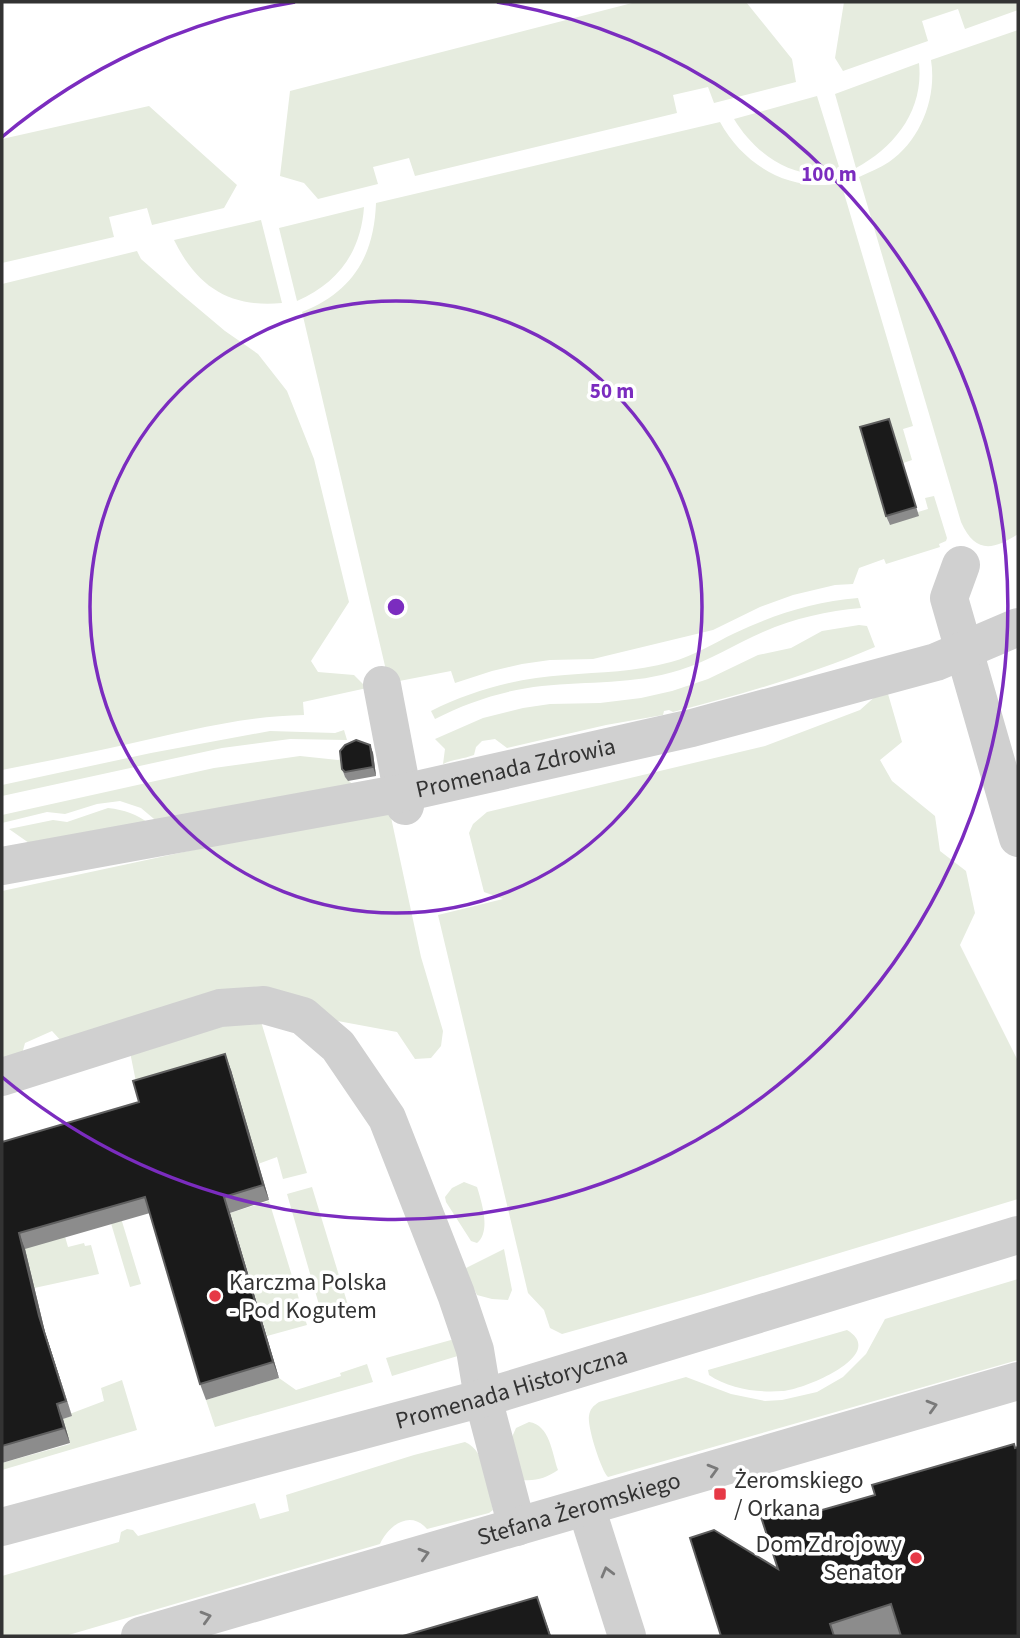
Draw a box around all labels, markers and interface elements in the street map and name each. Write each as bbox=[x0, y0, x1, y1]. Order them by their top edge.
text: 100 m bbox=[801, 159, 857, 189]
text: 50 m bbox=[590, 376, 634, 406]
centre of rings bbox=[384, 595, 408, 619]
street label: Promenada Zdrowia bbox=[412, 729, 619, 808]
place label: Karczma Polska - Pod Kogutem bbox=[229, 1265, 387, 1328]
marker: Karczma Polska - Pod Kogutem bbox=[207, 1288, 223, 1304]
street label: Promenada Historyczna bbox=[391, 1338, 632, 1439]
one-way arrow bbox=[926, 1400, 938, 1415]
street label: Stefana Żeromskiego bbox=[473, 1463, 685, 1555]
one-way arrow bbox=[707, 1463, 719, 1478]
place label: Żeromskiego / Orkana bbox=[734, 1463, 864, 1526]
marker: Żeromskiego / Orkana bbox=[712, 1486, 728, 1502]
place label: Dom Zdrojowy Senator bbox=[755, 1527, 903, 1590]
one-way arrow bbox=[418, 1548, 430, 1562]
marker: Dom Zdrojowy Senator bbox=[908, 1550, 924, 1566]
one-way arrow bbox=[601, 1566, 615, 1578]
one-way arrow bbox=[200, 1611, 212, 1626]

